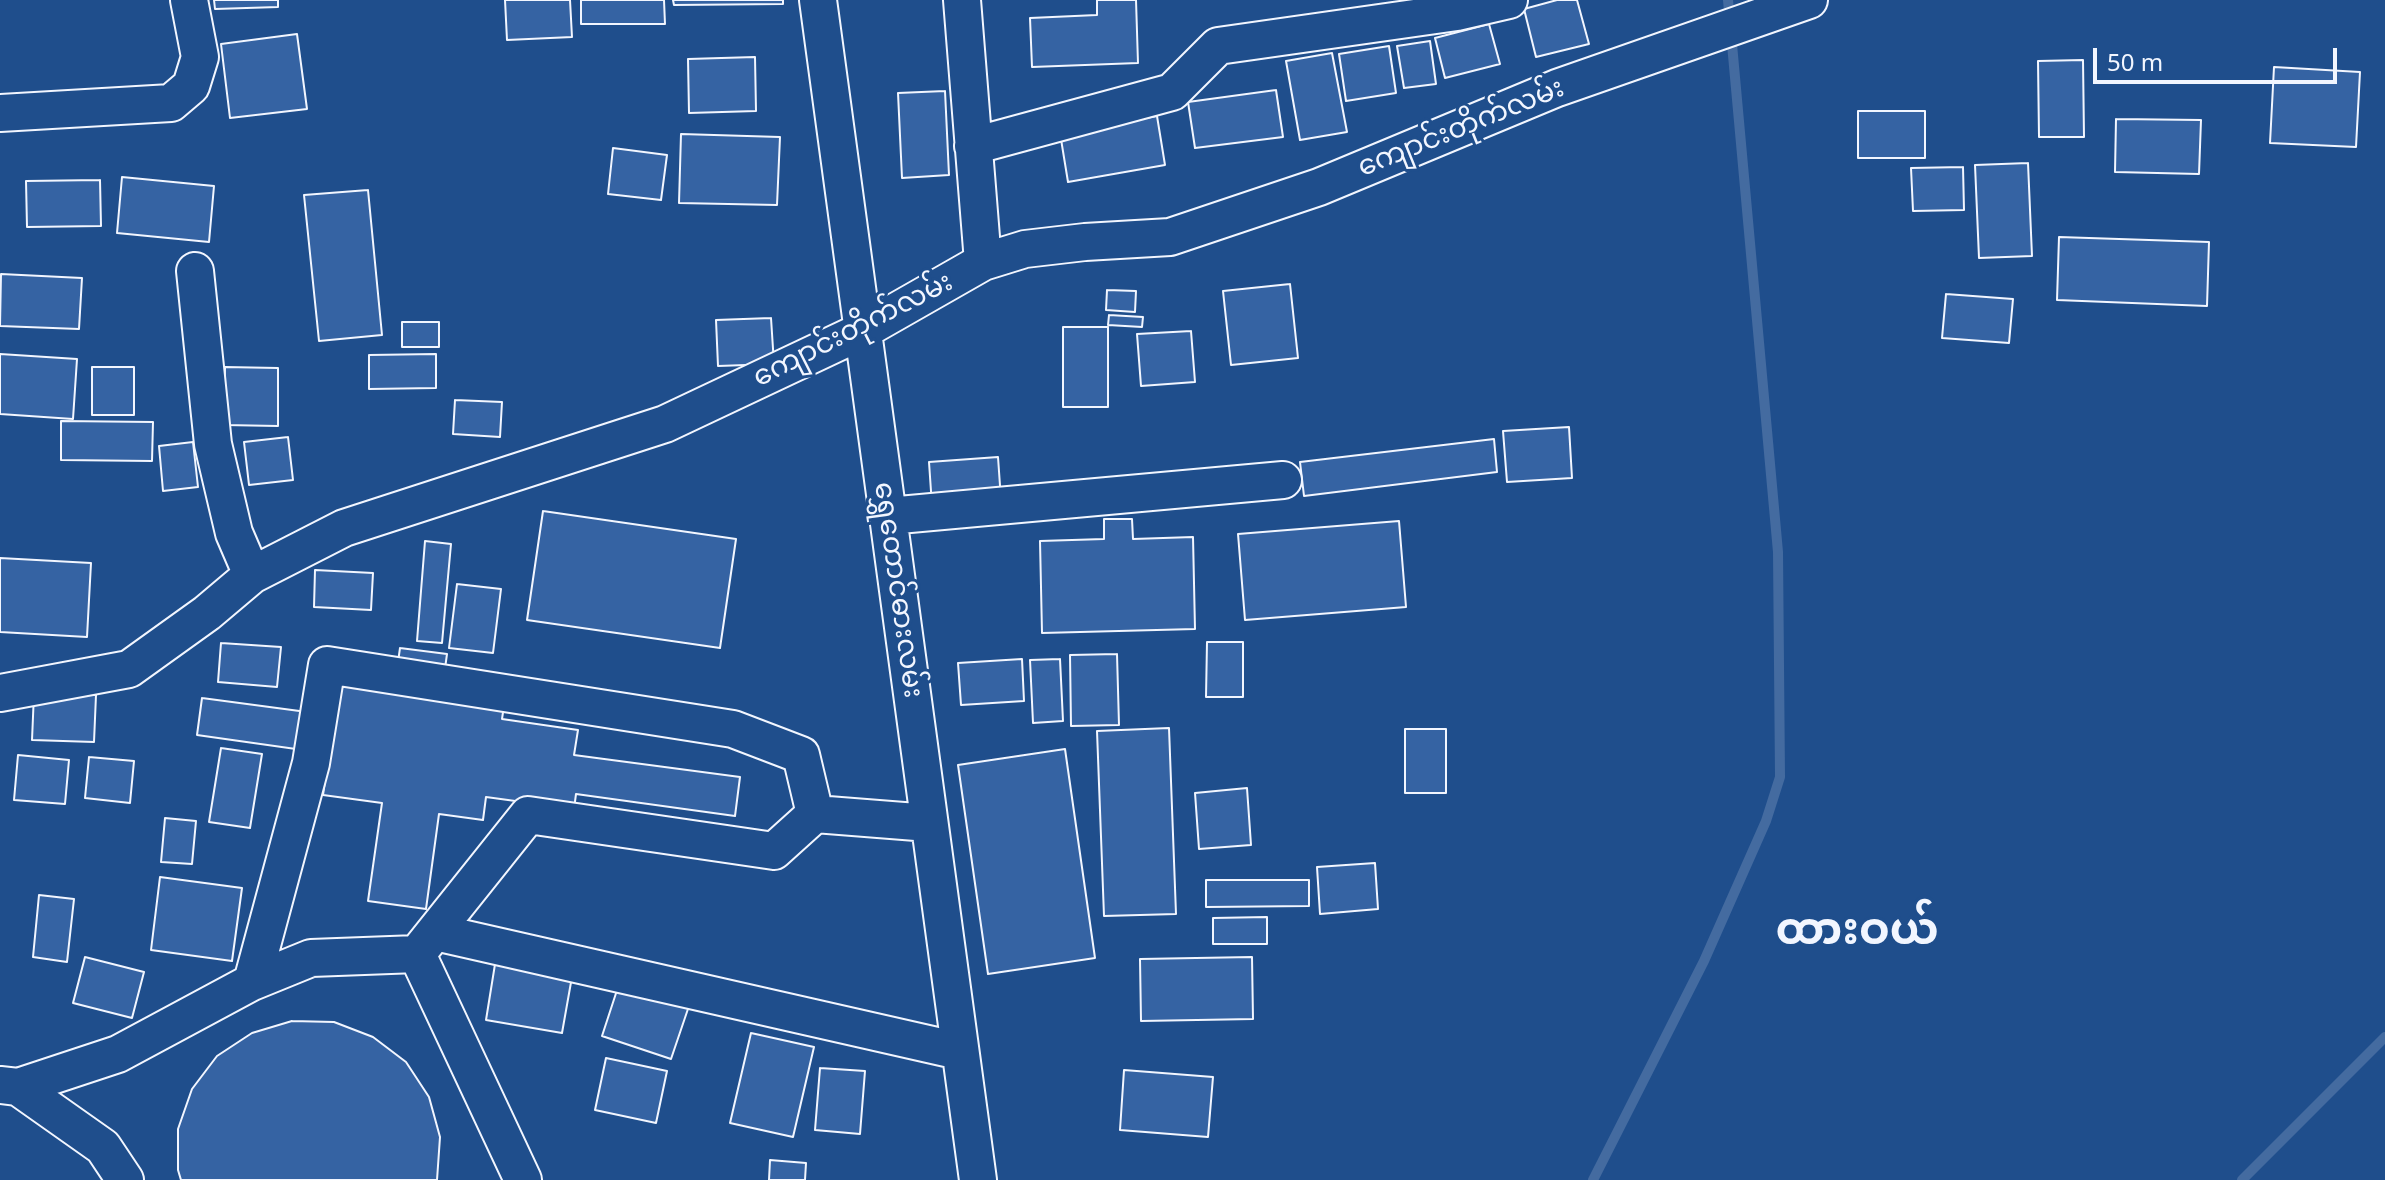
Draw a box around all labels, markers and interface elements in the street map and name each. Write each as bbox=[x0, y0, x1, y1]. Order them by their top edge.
scale bar bbox=[2097, 32, 2341, 82]
text: 50 m bbox=[2107, 45, 2163, 78]
street label: ကျောင်းတိုက်လမ်း bbox=[1353, 71, 1569, 185]
street label: ကျောင်းတိုက်လမ်း bbox=[748, 265, 958, 395]
street label: ရွှေတောင်ဓားလမ်း bbox=[866, 480, 930, 700]
district label: ထားဝယ် bbox=[1775, 905, 1939, 957]

